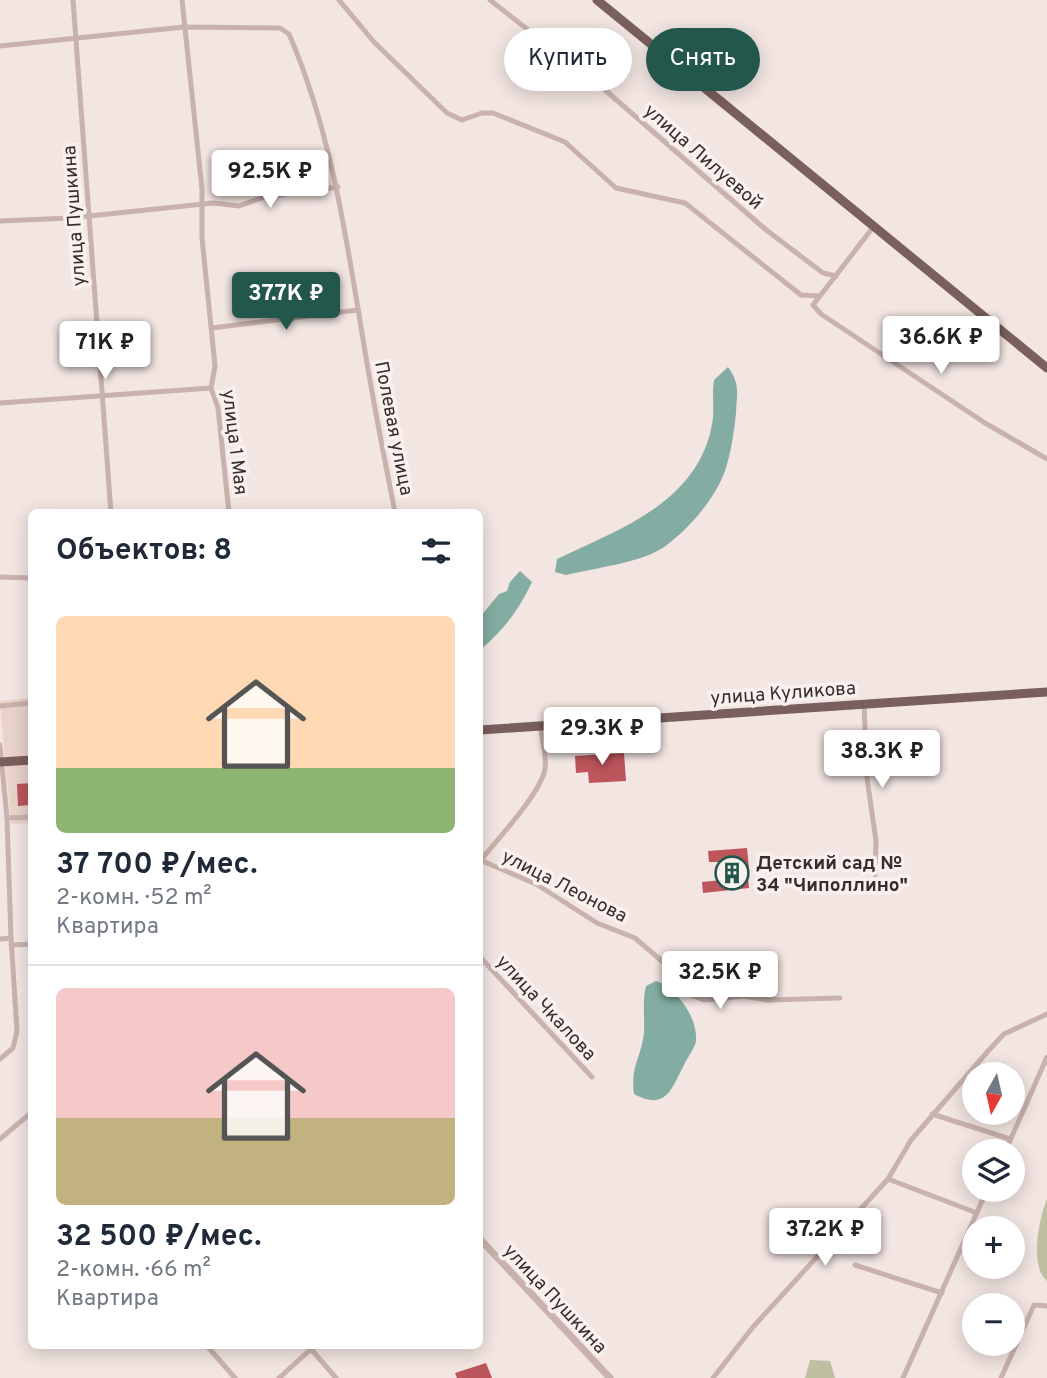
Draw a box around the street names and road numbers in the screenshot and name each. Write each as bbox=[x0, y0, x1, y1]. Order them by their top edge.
street label: улица Лилуевой bbox=[638, 99, 767, 216]
street label: улица Пушкина bbox=[58, 144, 92, 287]
street label: Полевая улица bbox=[368, 359, 418, 498]
street label: улица 1 Мая bbox=[216, 388, 252, 496]
street label: улица Куликова bbox=[710, 677, 857, 711]
street label: улица Леонова bbox=[497, 845, 631, 929]
street label: улица Чкалова bbox=[490, 950, 601, 1066]
street label: улица Пушкина bbox=[498, 1239, 612, 1359]

